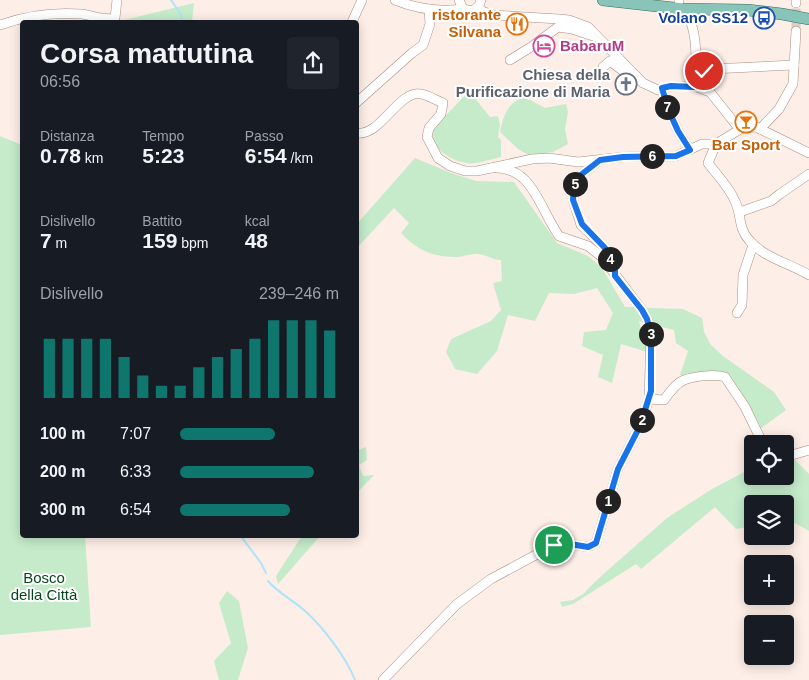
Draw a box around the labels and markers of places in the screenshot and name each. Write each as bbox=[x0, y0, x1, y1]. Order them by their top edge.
place label: ristorante Silvana bbox=[432, 6, 502, 40]
bus stop icon: Volano SS12 bbox=[752, 6, 776, 30]
place label: Volano SS12 bbox=[658, 9, 748, 26]
restaurant icon: ristorante Silvana bbox=[505, 12, 529, 36]
hotel icon: BabaruM bbox=[532, 34, 556, 58]
place label: BabaruM bbox=[560, 37, 624, 54]
pin bbox=[683, 50, 725, 92]
place label: Chiesa della Purificazione di Maria bbox=[456, 66, 611, 100]
church icon: Chiesa della Purificazione di Maria bbox=[614, 72, 638, 96]
pin: 7 bbox=[654, 94, 680, 120]
bar icon: Bar Sport bbox=[734, 110, 758, 134]
place label: Bar Sport bbox=[712, 136, 780, 153]
pin: 6 bbox=[640, 144, 664, 168]
pin: 5 bbox=[562, 172, 588, 196]
pin: 4 bbox=[598, 246, 622, 272]
pin: 3 bbox=[638, 322, 664, 346]
pin: 2 bbox=[630, 408, 654, 432]
pin: 1 bbox=[596, 488, 620, 514]
pin bbox=[533, 524, 575, 566]

